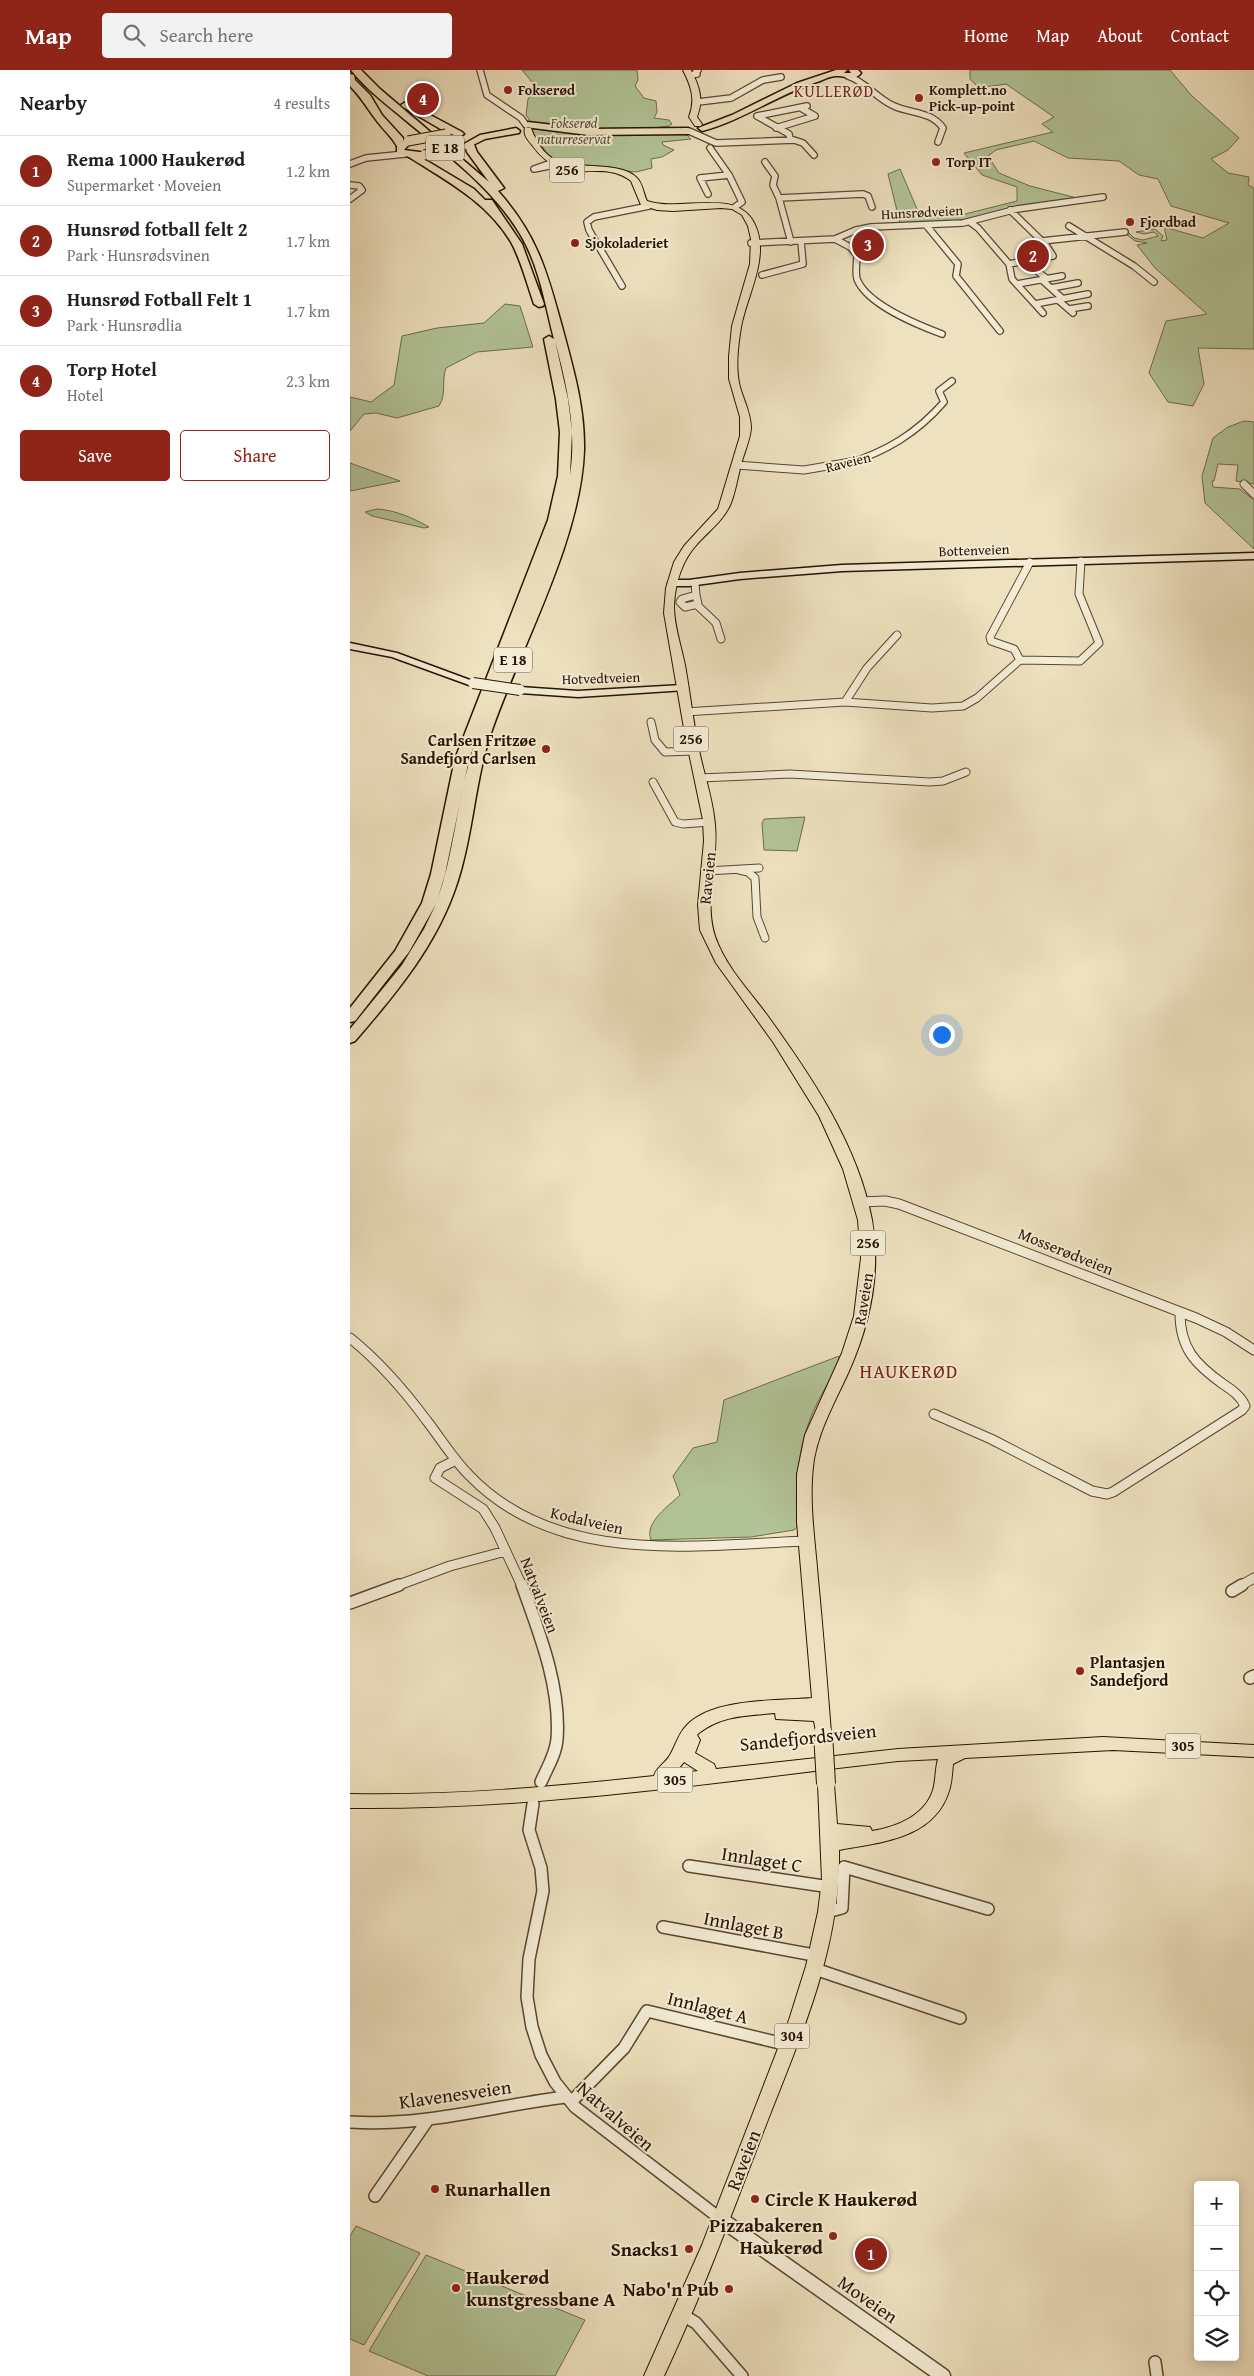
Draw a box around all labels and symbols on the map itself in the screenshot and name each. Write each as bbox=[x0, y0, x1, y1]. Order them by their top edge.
district label: KULLERØD bbox=[794, 79, 874, 103]
pin: 4 bbox=[407, 80, 439, 118]
place label: Fokserød bbox=[518, 80, 575, 100]
place label: Komplett.no Pick-up-point bbox=[929, 80, 1016, 116]
marker: Fokserød bbox=[502, 84, 514, 96]
marker: Komplett.no Pick-up-point bbox=[913, 92, 925, 104]
park label: Fokserød naturreservat bbox=[537, 113, 612, 149]
road number: E 18 bbox=[426, 136, 464, 160]
place label: Torp IT bbox=[946, 152, 992, 172]
marker: Torp IT bbox=[930, 156, 942, 168]
road number: 256 bbox=[550, 158, 584, 182]
street label: Hunsrødveien bbox=[880, 200, 964, 224]
place label: Fjordbad bbox=[1140, 212, 1196, 232]
marker: Fjordbad bbox=[1124, 216, 1136, 228]
pin: 3 bbox=[852, 226, 884, 264]
place label: Sjokoladeriet bbox=[585, 233, 669, 253]
marker: Sjokoladeriet bbox=[569, 237, 581, 249]
pin: 2 bbox=[1017, 237, 1049, 275]
street label: Raveien bbox=[823, 447, 873, 477]
street label: Bottenveien bbox=[938, 539, 1010, 561]
road number: E 18 bbox=[494, 648, 532, 672]
street label: Hotvedtveien bbox=[561, 667, 641, 689]
road number: 256 bbox=[674, 726, 708, 752]
place label: Carlsen Fritzøe Sandefjord Carlsen bbox=[400, 728, 537, 770]
marker: Carlsen Fritzøe Sandefjord Carlsen bbox=[540, 743, 552, 755]
street label: Raveien bbox=[692, 851, 722, 905]
your location bbox=[929, 1022, 955, 1048]
street label: Mosserødveien bbox=[1015, 1221, 1117, 1281]
road number: 256 bbox=[850, 1230, 886, 1256]
street label: Raveien bbox=[847, 1271, 879, 1327]
district label: HAUKERØD bbox=[860, 1357, 958, 1385]
street label: Kodalveien bbox=[548, 1500, 626, 1540]
street label: Natvalveien bbox=[515, 1554, 565, 1636]
place label: Plantasjen Sandefjord bbox=[1090, 1650, 1169, 1692]
marker: Plantasjen Sandefjord bbox=[1074, 1665, 1086, 1677]
street label: Sandefjordsveien bbox=[738, 1716, 878, 1758]
road number: 305 bbox=[1166, 1734, 1200, 1758]
road number: 305 bbox=[658, 1768, 692, 1792]
street label: Innlaget C bbox=[720, 1839, 804, 1879]
street label: Innlaget B bbox=[701, 1903, 787, 1947]
street label: Innlaget A bbox=[665, 1983, 752, 2031]
road number: 304 bbox=[774, 2024, 810, 2048]
street label: Klavenesveien bbox=[397, 2072, 513, 2116]
street label: Natvalveien bbox=[571, 2074, 661, 2158]
street label: Raveien bbox=[719, 2126, 767, 2194]
place label: Runarhallen bbox=[445, 2175, 551, 2203]
marker: Runarhallen bbox=[429, 2183, 441, 2195]
place label: Circle K Haukerød bbox=[765, 2185, 918, 2213]
marker: Circle K Haukerød bbox=[749, 2193, 761, 2205]
place label: Pizzabakeren Haukerød bbox=[709, 2211, 824, 2261]
marker: Pizzabakeren Haukerød bbox=[827, 2230, 839, 2242]
place label: Snacks1 bbox=[611, 2235, 679, 2263]
pin: 1 bbox=[855, 2235, 887, 2273]
marker: Snacks1 bbox=[683, 2243, 695, 2255]
place label: Haukerød kunstgressbane A bbox=[466, 2263, 615, 2313]
street label: Moveien bbox=[832, 2268, 904, 2330]
place label: Nabo'n Pub bbox=[623, 2275, 719, 2303]
marker: Haukerød kunstgressbane A bbox=[450, 2282, 462, 2294]
marker: Nabo'n Pub bbox=[723, 2283, 735, 2295]

